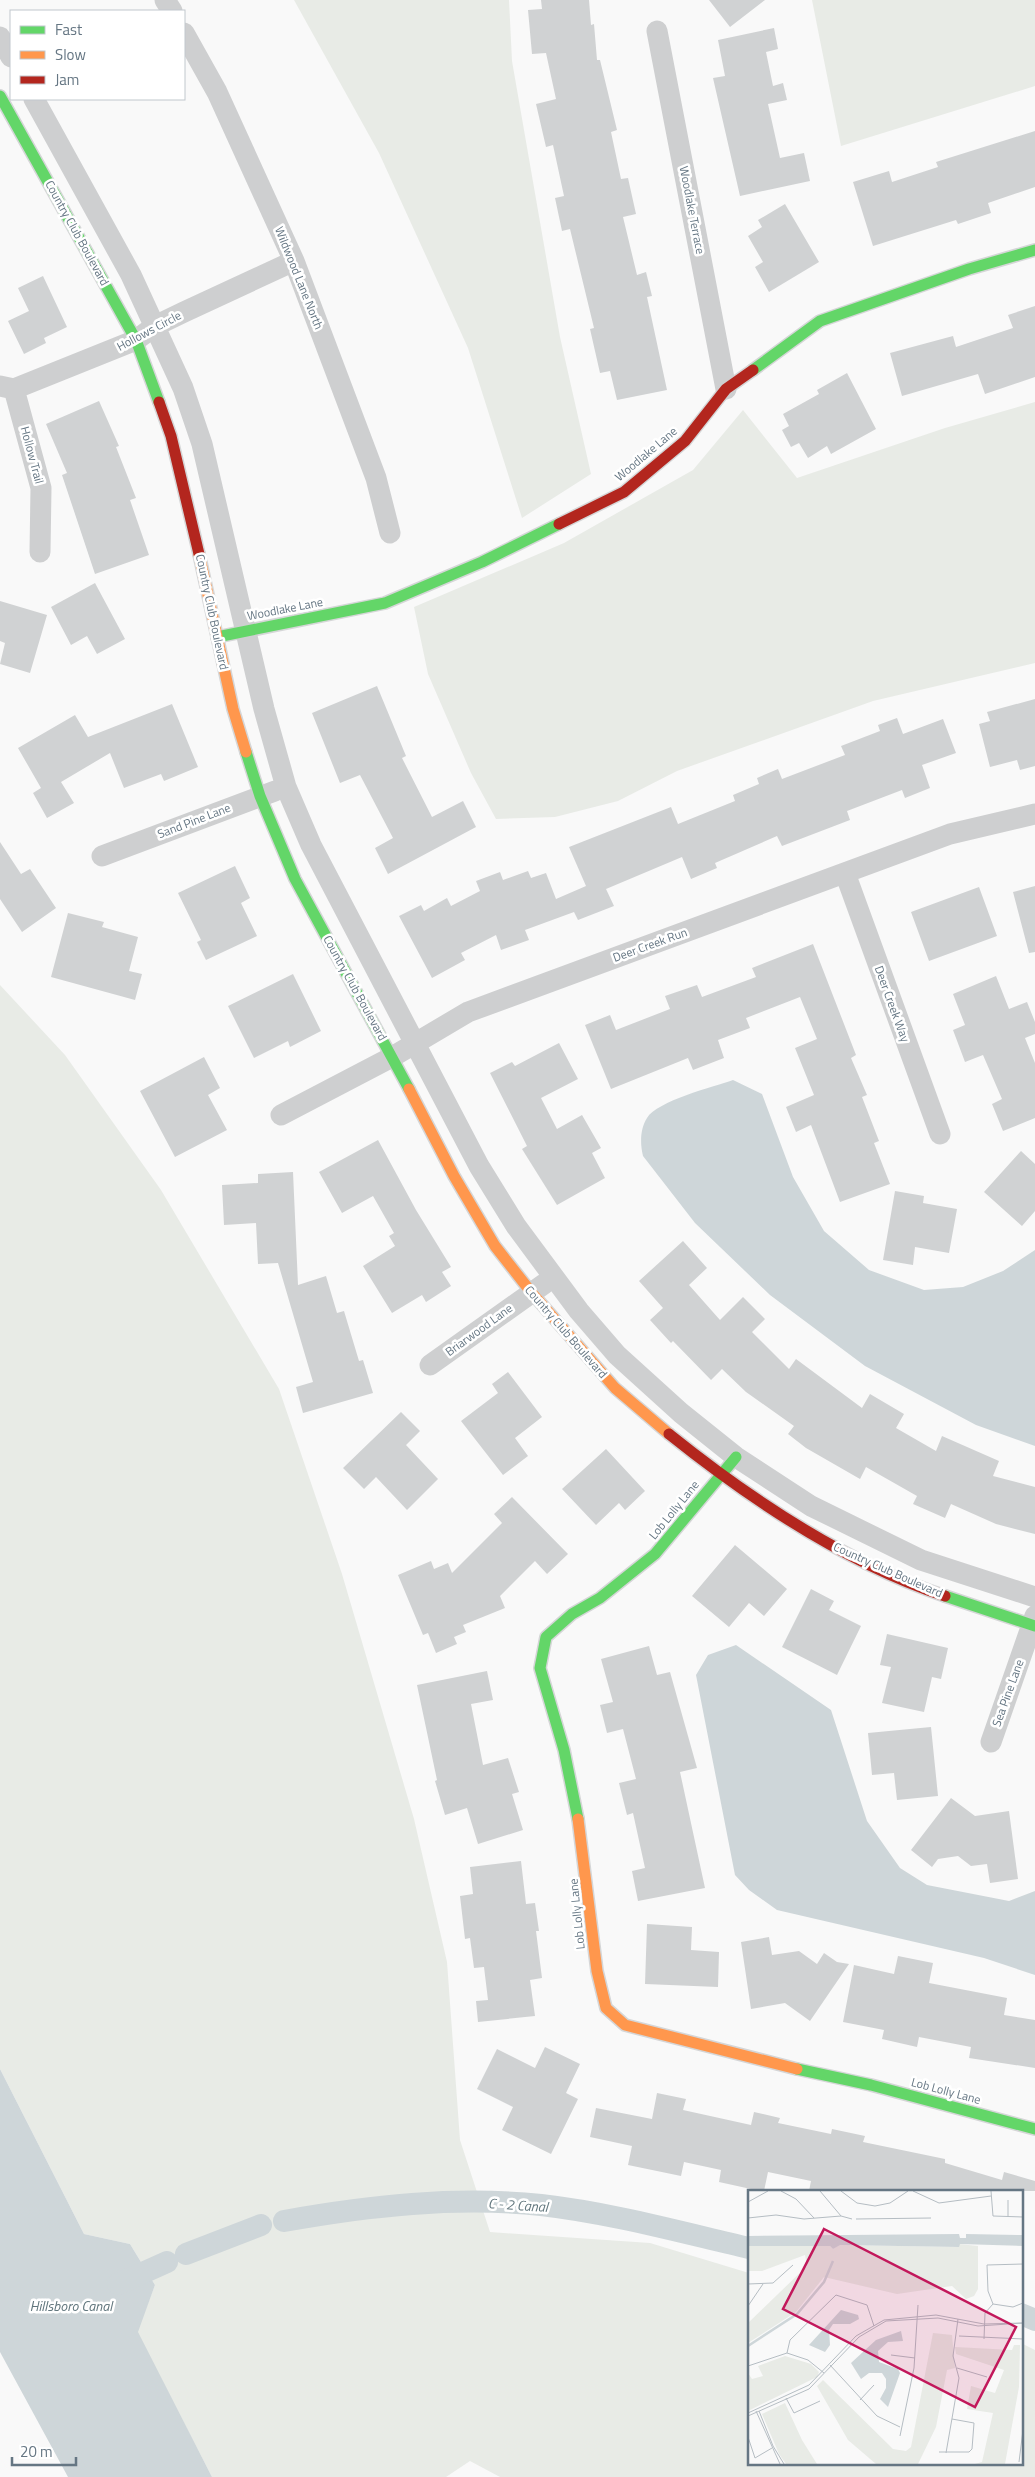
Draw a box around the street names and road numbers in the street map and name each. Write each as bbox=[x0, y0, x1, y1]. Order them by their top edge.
street label: Woodlake Terrace bbox=[675, 164, 710, 256]
street label: Country Club Boulevard bbox=[41, 177, 114, 289]
street label: Wildwood Lane North bbox=[270, 224, 329, 332]
street label: Hollows Circle bbox=[113, 306, 184, 356]
street label: Woodlake Lane bbox=[610, 422, 681, 486]
street label: Hollow Trail bbox=[16, 424, 49, 486]
street label: Country Club Boulevard bbox=[191, 552, 234, 671]
street label: Woodlake Lane bbox=[245, 592, 324, 625]
street label: Sand Pine Lane bbox=[154, 798, 233, 843]
street label: Deer Creek Run bbox=[610, 922, 690, 967]
street label: Country Club Boulevard bbox=[319, 932, 392, 1044]
street label: Deer Creek Way bbox=[870, 963, 915, 1045]
street label: Country Club Boulevard bbox=[521, 1281, 612, 1382]
street label: Briarwood Lane bbox=[441, 1299, 516, 1361]
street label: Lob Lolly Lane bbox=[644, 1476, 703, 1543]
street label: Country Club Boulevard bbox=[831, 1537, 946, 1602]
street label: Sea Pine Lane bbox=[987, 1657, 1028, 1729]
street label: Lob Lolly Lane bbox=[563, 1878, 590, 1950]
street label: Lob Lolly Lane bbox=[909, 2072, 983, 2109]

